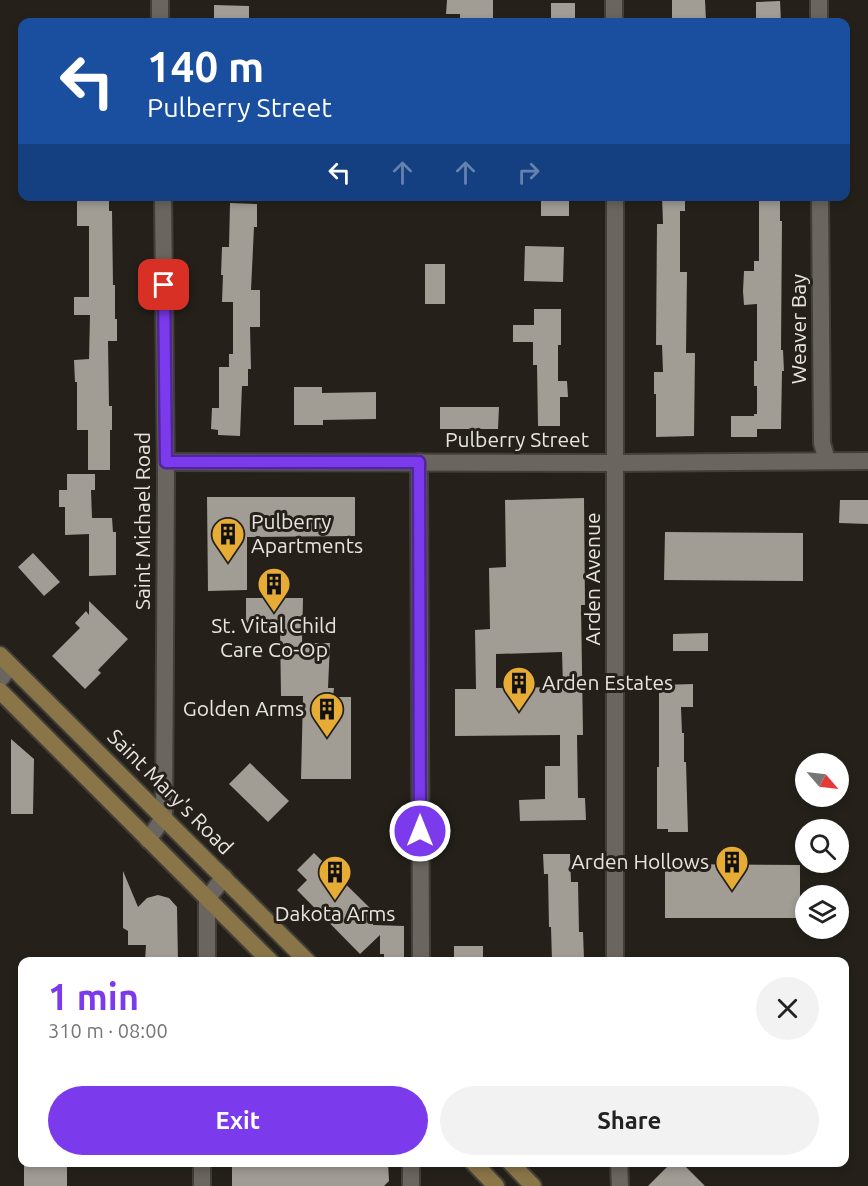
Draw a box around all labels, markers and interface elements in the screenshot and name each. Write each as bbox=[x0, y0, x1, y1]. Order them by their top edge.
icon: left bbox=[48, 42, 126, 120]
text: 140 m bbox=[147, 43, 264, 90]
text: Pulberry Street bbox=[147, 92, 332, 122]
icon: left bbox=[323, 156, 356, 189]
icon: ahead bbox=[386, 156, 419, 189]
icon: ahead bbox=[449, 156, 482, 189]
icon: right bbox=[512, 156, 545, 189]
pin bbox=[138, 259, 189, 310]
icon: arrive bbox=[147, 268, 180, 301]
street label: Weaver Bay bbox=[786, 274, 810, 384]
street label: Pulberry Street bbox=[445, 427, 589, 451]
street label: Saint Michael Road bbox=[130, 432, 154, 610]
place label: Pulberry Apartments bbox=[251, 509, 363, 557]
street label: Arden Avenue bbox=[580, 512, 604, 646]
building icon: Pulberry Apartments bbox=[210, 516, 246, 563]
building icon: St. Vital Child Care Co-Op bbox=[256, 566, 292, 613]
place label: St. Vital Child Care Co-Op bbox=[211, 613, 337, 661]
building icon: Arden Estates bbox=[501, 665, 537, 712]
place label: Arden Estates bbox=[542, 670, 673, 694]
building icon: Golden Arms bbox=[309, 691, 345, 738]
place label: Golden Arms bbox=[183, 696, 304, 720]
street label: Saint Mary's Road bbox=[103, 724, 238, 859]
north arrow bbox=[795, 753, 849, 807]
map controls bbox=[795, 753, 849, 939]
position arrow bbox=[388, 799, 452, 863]
button: search bbox=[795, 819, 849, 873]
building icon: Arden Hollows bbox=[714, 844, 750, 891]
place label: Arden Hollows bbox=[571, 849, 709, 873]
building icon: Dakota Arms bbox=[317, 854, 353, 901]
button: layers bbox=[795, 885, 849, 939]
place label: Dakota Arms bbox=[275, 901, 395, 925]
text: 1 min bbox=[48, 976, 139, 1017]
button: close bbox=[756, 977, 819, 1040]
text: 310 m · 08:00 bbox=[48, 1019, 168, 1042]
button: Exit bbox=[48, 1086, 428, 1155]
button: Share bbox=[440, 1086, 819, 1155]

